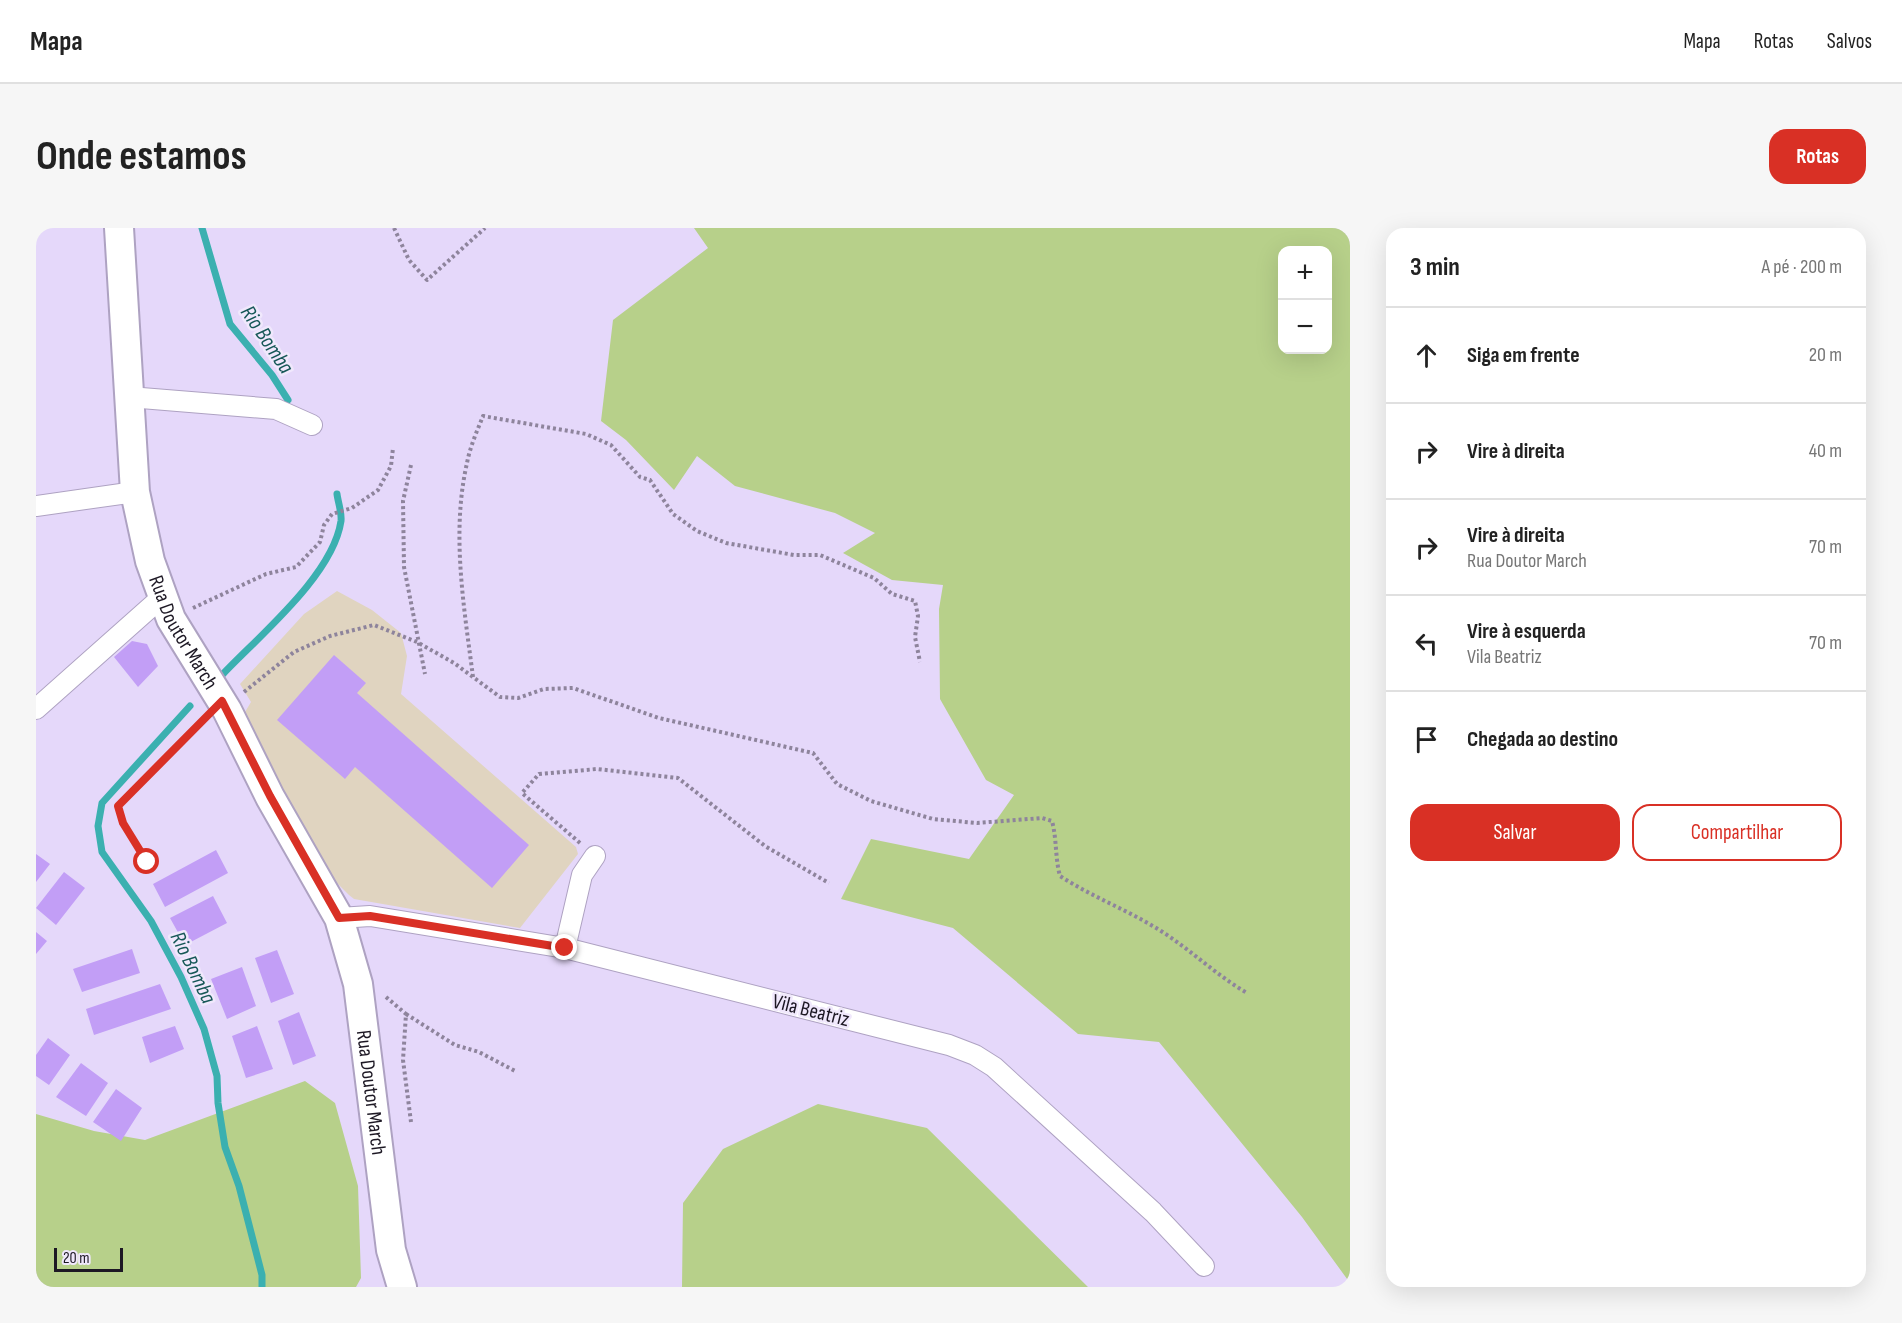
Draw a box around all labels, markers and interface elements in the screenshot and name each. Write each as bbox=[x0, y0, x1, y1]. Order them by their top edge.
text: Mapa bbox=[30, 25, 83, 58]
text: Mapa bbox=[1683, 29, 1721, 54]
text: Rotas bbox=[1754, 29, 1794, 54]
text: Salvos bbox=[1827, 29, 1872, 54]
button: Rotas bbox=[1769, 129, 1866, 184]
text: Onde estamos bbox=[36, 131, 247, 182]
map controls bbox=[1278, 246, 1332, 354]
button: + bbox=[1278, 246, 1332, 300]
text: 3 min bbox=[1410, 252, 1460, 283]
text: A pé · 200 m bbox=[1762, 255, 1842, 279]
button: − bbox=[1278, 300, 1332, 354]
water label: Rio Bomba bbox=[234, 301, 299, 379]
icon: ahead bbox=[1410, 339, 1443, 372]
text: Siga em frente bbox=[1467, 342, 1580, 369]
text: 20 m bbox=[1809, 343, 1842, 367]
icon: right bbox=[1410, 435, 1443, 468]
text: Vire à direita bbox=[1467, 438, 1565, 465]
text: 40 m bbox=[1809, 439, 1842, 463]
text: Vire à direita bbox=[1467, 522, 1565, 549]
icon: right bbox=[1410, 531, 1443, 564]
text: 70 m bbox=[1809, 535, 1842, 559]
text: Rua Doutor March bbox=[1467, 549, 1587, 573]
street label: Rua Doutor March bbox=[143, 572, 223, 694]
text: Vire à esquerda bbox=[1467, 618, 1586, 645]
icon: left bbox=[1410, 627, 1443, 660]
text: 70 m bbox=[1809, 631, 1842, 655]
text: Vila Beatriz bbox=[1467, 645, 1542, 669]
icon: arrive bbox=[1410, 723, 1443, 756]
text: Chegada ao destino bbox=[1467, 726, 1618, 753]
button: Salvar bbox=[1410, 804, 1620, 861]
button: Compartilhar bbox=[1632, 804, 1842, 861]
route start bbox=[133, 848, 159, 874]
water label: Rio Bomba bbox=[164, 927, 222, 1008]
route end bbox=[551, 934, 577, 960]
street label: Vila Beatriz bbox=[770, 989, 852, 1032]
street label: Rua Doutor March bbox=[351, 1029, 391, 1157]
scale bar bbox=[54, 1245, 123, 1272]
text: 20 m bbox=[63, 1249, 90, 1268]

